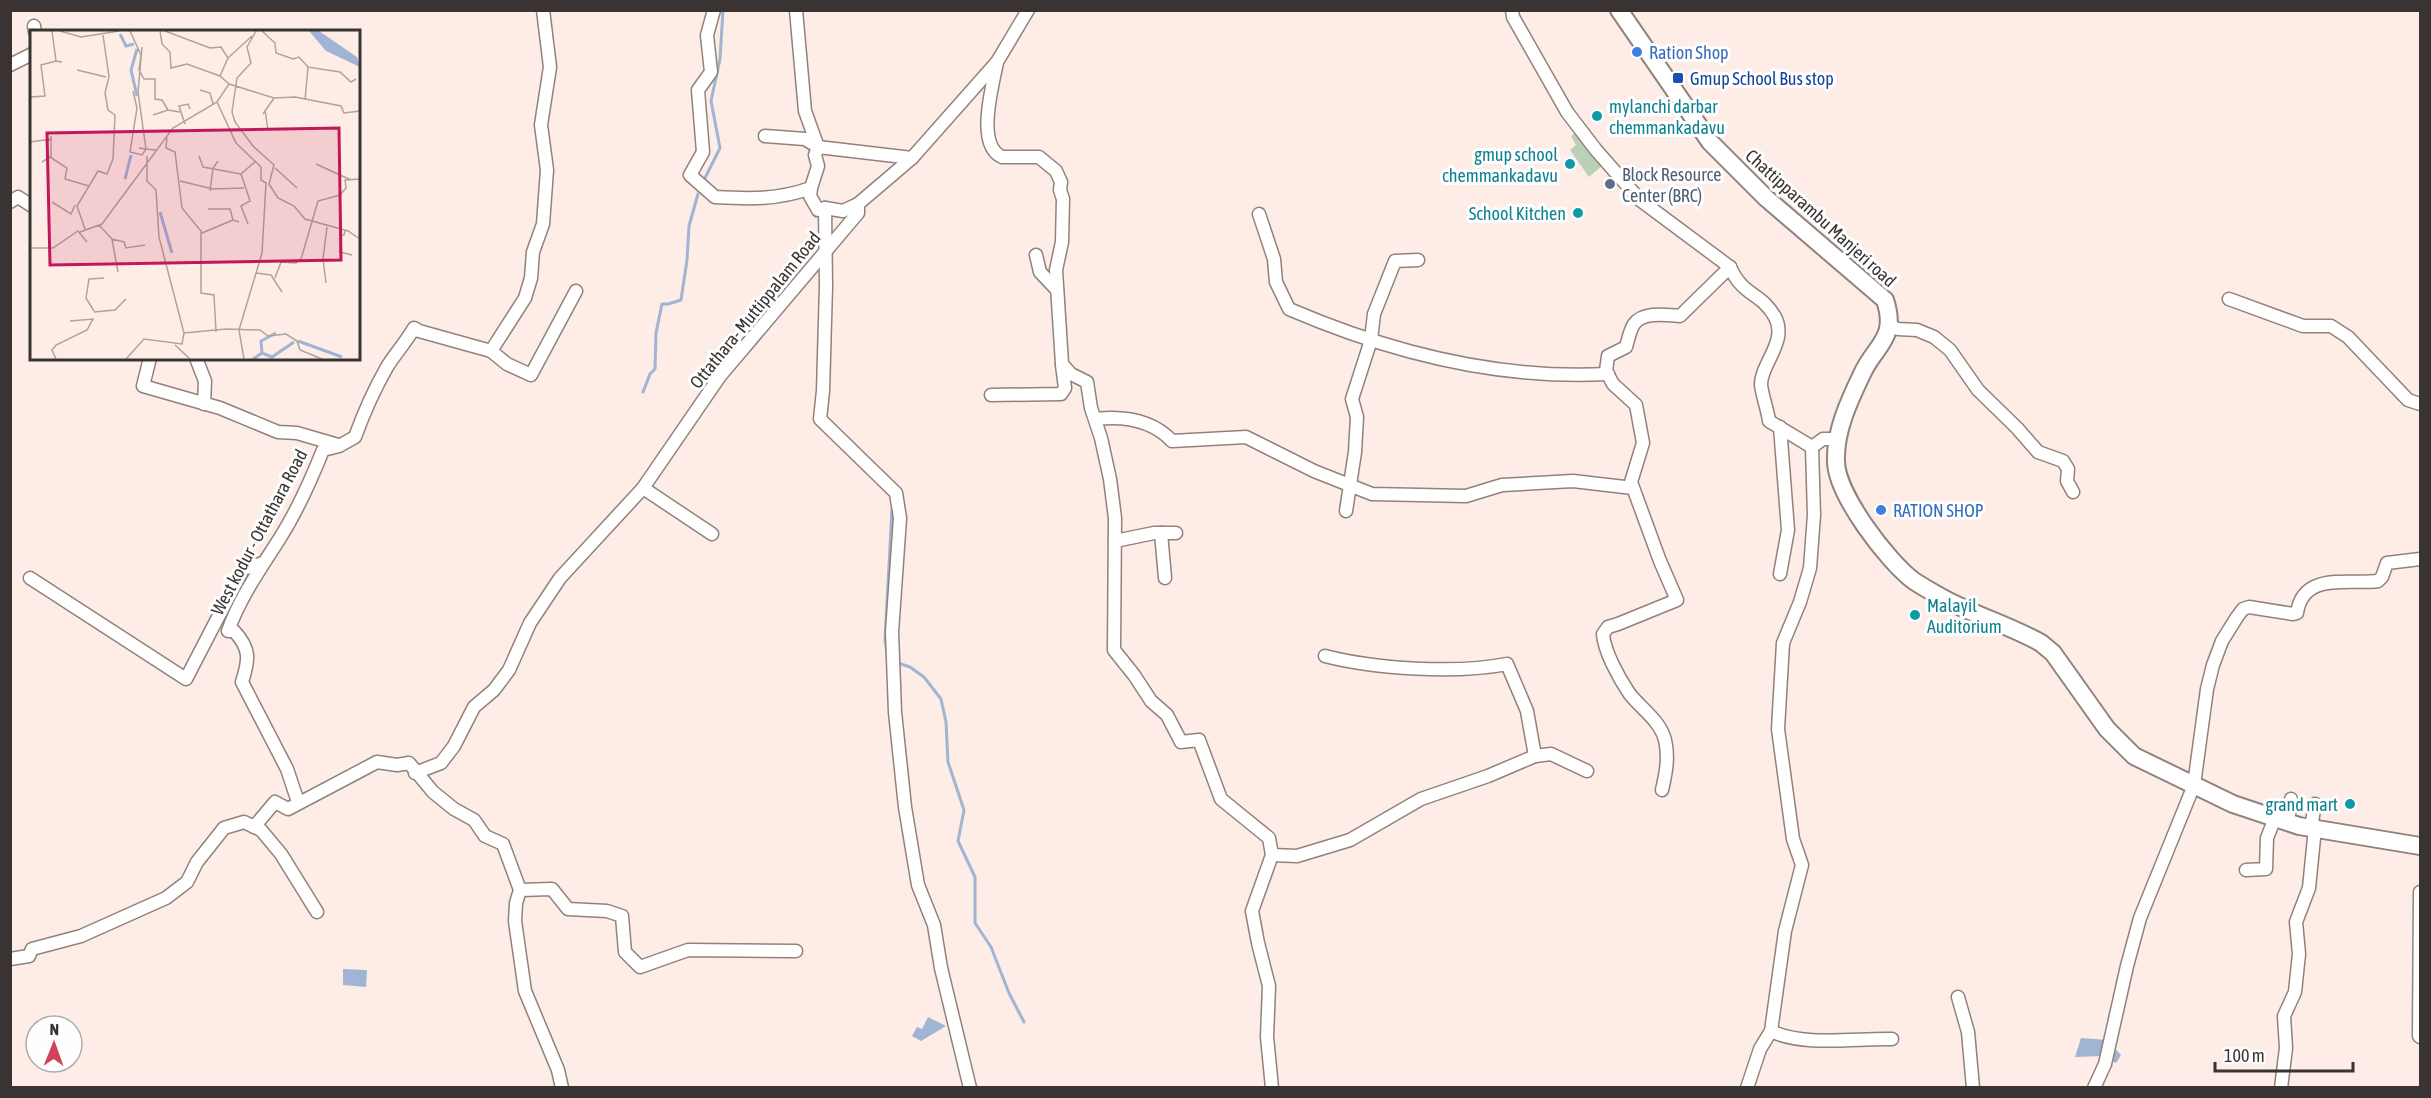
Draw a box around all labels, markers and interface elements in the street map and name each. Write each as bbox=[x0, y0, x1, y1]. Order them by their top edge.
inset map bbox=[30, 30, 360, 360]
place label: Ration Shop bbox=[1649, 42, 1729, 63]
marker: Ration Shop bbox=[1630, 45, 1644, 59]
place label: Gmup School Bus stop bbox=[1690, 68, 1834, 89]
marker: Gmup School Bus stop bbox=[1671, 71, 1685, 85]
place label: mylanchi darbar chemmankadavu bbox=[1609, 96, 1725, 138]
marker: mylanchi darbar chemmankadavu bbox=[1590, 109, 1604, 123]
place label: gmup school chemmankadavu bbox=[1442, 144, 1558, 186]
street label: Chattipparambu Manjeri road bbox=[1741, 145, 1901, 291]
marker: gmup school chemmankadavu bbox=[1563, 157, 1577, 171]
place label: Block Resource Center (BRC) bbox=[1622, 164, 1721, 206]
marker: Block Resource Center (BRC) bbox=[1603, 177, 1617, 191]
place label: School Kitchen bbox=[1469, 203, 1566, 224]
marker: School Kitchen bbox=[1571, 206, 1585, 220]
street label: Ottathara- Muttippalam Road bbox=[685, 227, 825, 393]
street label: West kodur - Ottathara Road bbox=[206, 446, 312, 618]
place label: RATION SHOP bbox=[1893, 500, 1984, 521]
marker: RATION SHOP bbox=[1874, 503, 1888, 517]
place label: Malayil Auditorium bbox=[1927, 595, 2002, 637]
marker: Malayil Auditorium bbox=[1908, 608, 1922, 622]
place label: grand mart bbox=[2266, 794, 2338, 815]
marker: grand mart bbox=[2343, 797, 2357, 811]
north arrow bbox=[24, 1014, 84, 1074]
text: N bbox=[49, 1020, 59, 1038]
scale bar bbox=[2215, 1035, 2353, 1073]
text: 100 m bbox=[2224, 1045, 2265, 1066]

